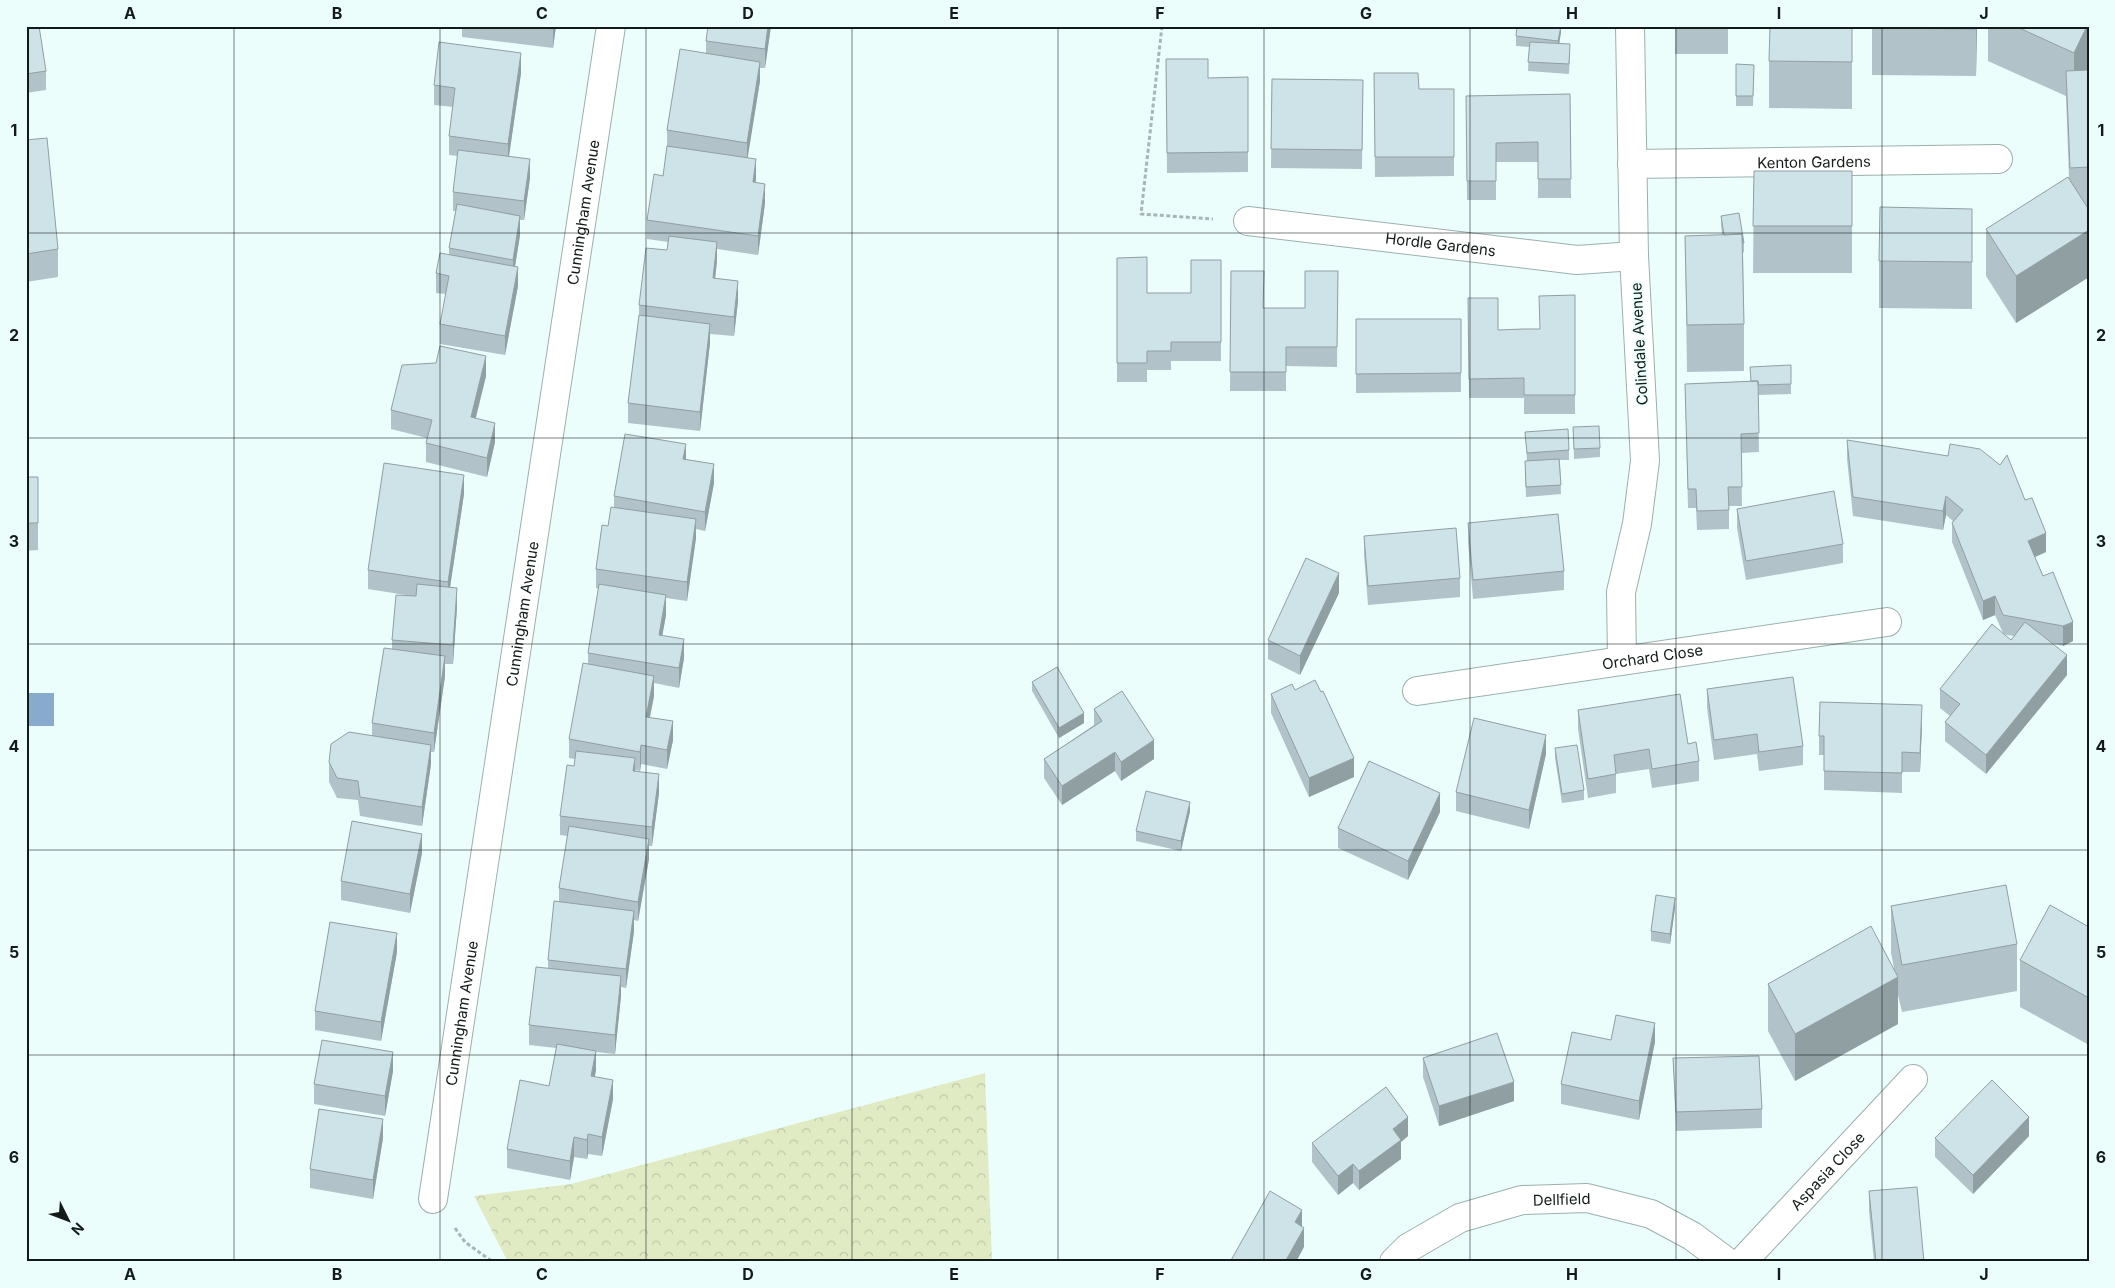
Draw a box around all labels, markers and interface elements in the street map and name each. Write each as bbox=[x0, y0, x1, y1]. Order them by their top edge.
text: A bbox=[124, 3, 136, 23]
text: B bbox=[332, 3, 342, 23]
text: C bbox=[536, 3, 548, 23]
text: D bbox=[742, 3, 754, 23]
text: E bbox=[949, 3, 959, 23]
text: F bbox=[1155, 3, 1165, 23]
text: G bbox=[1360, 3, 1372, 23]
text: H bbox=[1566, 3, 1578, 23]
text: I bbox=[1777, 3, 1781, 23]
text: J bbox=[1979, 3, 1989, 23]
text: 1 bbox=[11, 120, 17, 140]
text: 1 bbox=[2098, 120, 2104, 140]
street label: Cunningham Avenue bbox=[562, 138, 603, 286]
street label: Kenton Gardens bbox=[1757, 151, 1871, 172]
street label: Hordle Gardens bbox=[1384, 228, 1497, 260]
street label: Colindale Avenue bbox=[1626, 282, 1652, 406]
text: 2 bbox=[9, 325, 19, 345]
text: 2 bbox=[2096, 325, 2106, 345]
text: 3 bbox=[9, 531, 19, 551]
text: 3 bbox=[2096, 531, 2106, 551]
street label: Cunningham Avenue bbox=[501, 540, 542, 688]
street label: Orchard Close bbox=[1601, 640, 1704, 673]
text: 4 bbox=[9, 736, 20, 756]
text: 4 bbox=[2096, 736, 2107, 756]
street label: Cunningham Avenue bbox=[441, 939, 482, 1087]
text: 5 bbox=[9, 942, 19, 962]
text: 5 bbox=[2096, 942, 2106, 962]
street label: Aspasia Close bbox=[1786, 1127, 1869, 1214]
text: 6 bbox=[9, 1147, 19, 1167]
text: 6 bbox=[2096, 1147, 2106, 1167]
street label: Dellfield bbox=[1532, 1188, 1591, 1209]
north arrow bbox=[42, 1196, 92, 1246]
text: N bbox=[68, 1219, 88, 1239]
text: A bbox=[124, 1264, 136, 1284]
text: B bbox=[332, 1264, 342, 1284]
text: C bbox=[536, 1264, 548, 1284]
text: D bbox=[742, 1264, 754, 1284]
text: E bbox=[949, 1264, 959, 1284]
text: F bbox=[1155, 1264, 1165, 1284]
text: G bbox=[1360, 1264, 1372, 1284]
text: H bbox=[1566, 1264, 1578, 1284]
text: I bbox=[1777, 1264, 1781, 1284]
text: J bbox=[1979, 1264, 1989, 1284]

